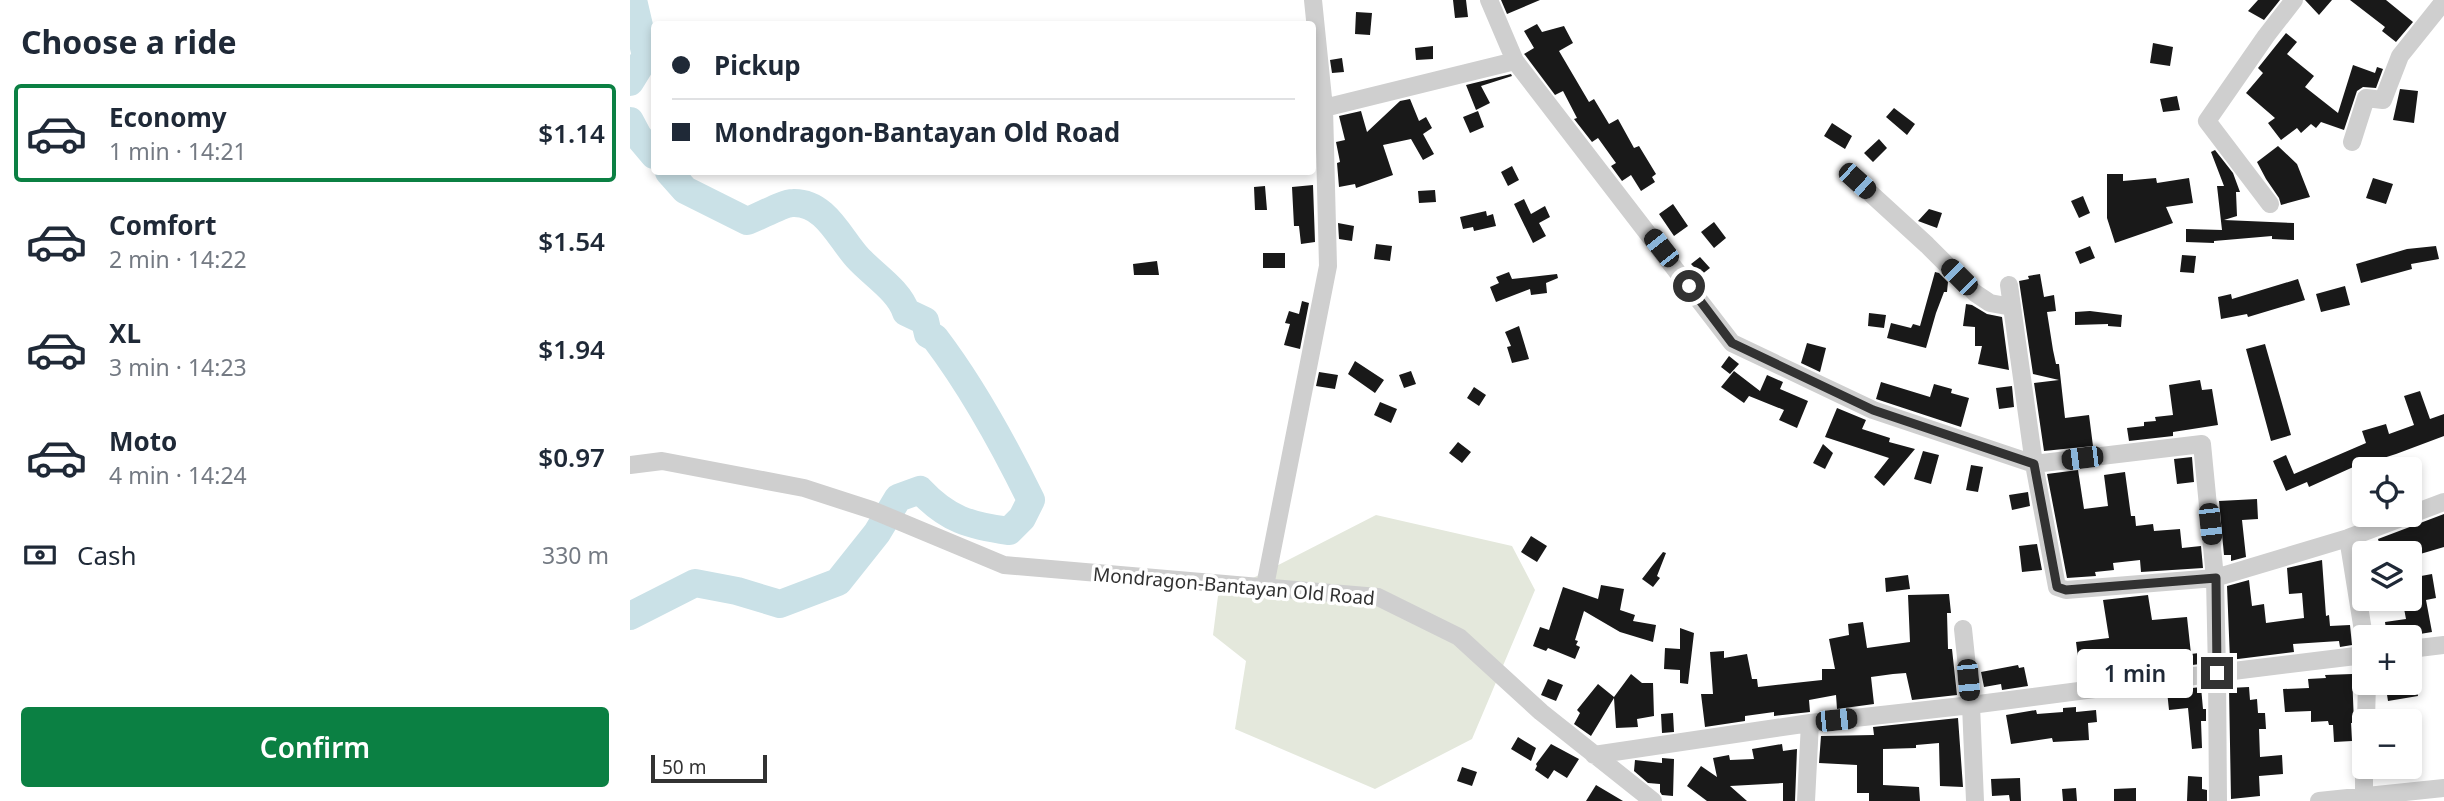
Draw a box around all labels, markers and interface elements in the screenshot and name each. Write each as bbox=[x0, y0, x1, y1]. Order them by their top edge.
text: Choose a ride bbox=[21, 20, 237, 63]
text: Pickup bbox=[714, 47, 801, 83]
text: Economy bbox=[109, 99, 227, 135]
icon: car bbox=[25, 102, 88, 165]
text: Mondragon-Bantayan Old Road bbox=[714, 114, 1120, 150]
text: $1.14 bbox=[538, 115, 605, 151]
text: 1 min · 14:21 bbox=[109, 135, 247, 167]
car bbox=[1835, 159, 1880, 203]
text: Comfort bbox=[109, 207, 217, 243]
icon: car bbox=[25, 210, 88, 273]
text: $1.54 bbox=[538, 223, 605, 259]
car bbox=[1640, 225, 1683, 271]
text: 2 min · 14:22 bbox=[109, 243, 247, 275]
car bbox=[1937, 255, 1982, 299]
route start bbox=[1673, 270, 1705, 302]
text: XL bbox=[109, 315, 141, 351]
icon: car bbox=[25, 318, 88, 381]
text: $1.94 bbox=[538, 331, 605, 367]
text: 3 min · 14:23 bbox=[109, 351, 247, 383]
text: Moto bbox=[109, 423, 177, 459]
icon: car bbox=[25, 426, 88, 489]
text: $0.97 bbox=[538, 439, 605, 475]
car bbox=[2060, 445, 2105, 471]
map controls bbox=[2352, 457, 2422, 779]
button: locate bbox=[2352, 457, 2422, 527]
text: 4 min · 14:24 bbox=[109, 459, 247, 491]
car bbox=[2198, 502, 2223, 546]
icon: cash bbox=[21, 536, 59, 574]
text: Cash bbox=[77, 537, 137, 573]
text: 330 m bbox=[542, 539, 609, 571]
button: layers bbox=[2352, 541, 2422, 611]
street label: Mondragon-Bantayan Old Road bbox=[1092, 561, 1376, 611]
button: + bbox=[2352, 625, 2422, 695]
callout: 1 min bbox=[2077, 648, 2192, 698]
text: 1 min bbox=[2104, 657, 2166, 689]
route end bbox=[2201, 657, 2233, 689]
car bbox=[1956, 658, 1981, 702]
button: Confirm bbox=[21, 707, 609, 787]
car bbox=[1815, 707, 1858, 733]
button: − bbox=[2352, 709, 2422, 779]
scale bar bbox=[651, 752, 766, 784]
text: 50 m bbox=[662, 754, 706, 780]

